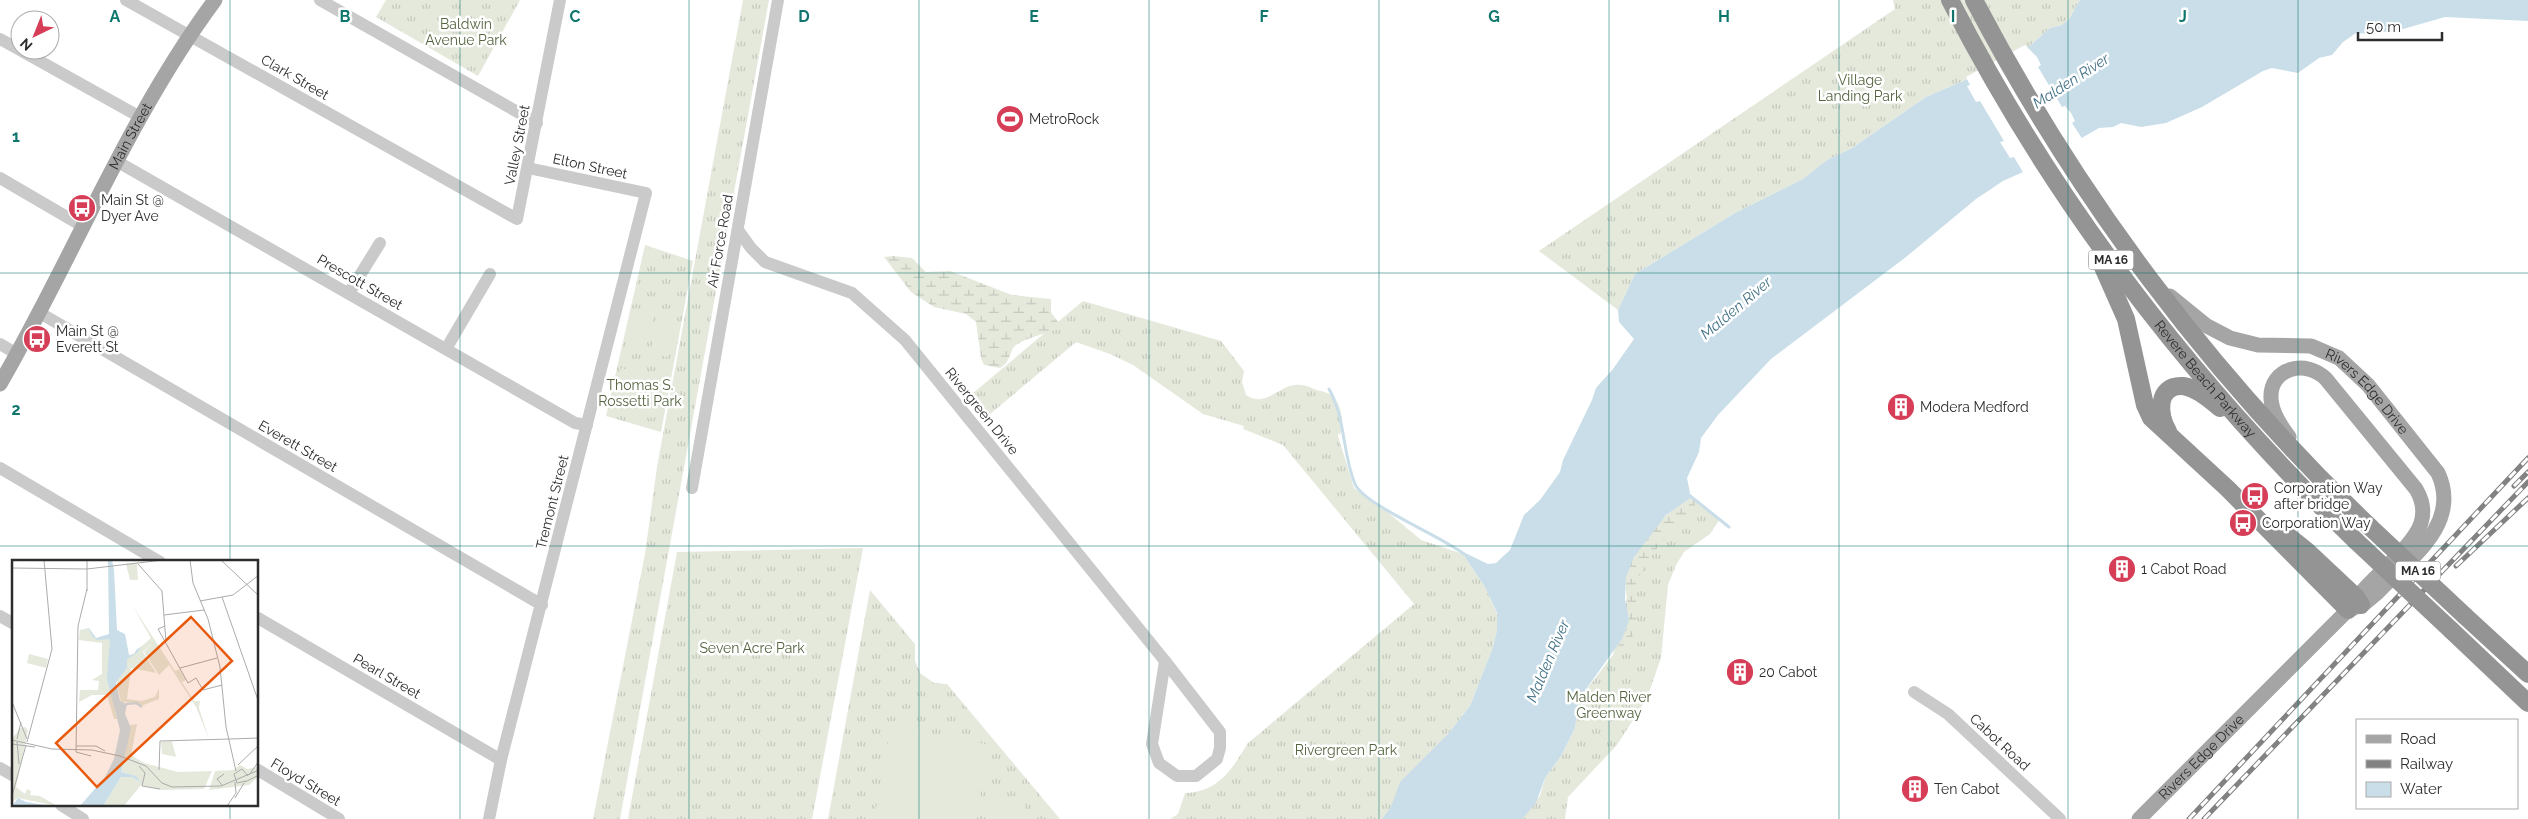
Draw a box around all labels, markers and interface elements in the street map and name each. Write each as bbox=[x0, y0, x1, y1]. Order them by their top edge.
text: A bbox=[110, 7, 121, 26]
text: B bbox=[340, 7, 351, 26]
text: C bbox=[570, 7, 581, 26]
text: D bbox=[798, 7, 810, 26]
text: E bbox=[1029, 7, 1039, 26]
text: F bbox=[1259, 7, 1269, 26]
text: G bbox=[1488, 7, 1500, 26]
text: H bbox=[1718, 7, 1730, 26]
text: I bbox=[1951, 7, 1955, 26]
text: J bbox=[2179, 7, 2187, 26]
north arrow bbox=[10, 10, 60, 60]
scale bar bbox=[2358, 10, 2442, 42]
park label: Baldwin Avenue Park bbox=[425, 16, 507, 48]
text: 50 m bbox=[2366, 18, 2401, 36]
text: N bbox=[17, 35, 35, 54]
water label: Malden River bbox=[2029, 49, 2113, 112]
street label: Clark Street bbox=[258, 51, 332, 103]
park label: Village Landing Park bbox=[1818, 72, 1903, 104]
street label: Main Street bbox=[106, 100, 155, 172]
street label: Valley Street bbox=[501, 103, 533, 187]
sports icon: MetroRock bbox=[995, 104, 1025, 134]
place label: MetroRock bbox=[1029, 111, 1100, 127]
text: 1 bbox=[12, 127, 20, 146]
street label: Elton Street bbox=[551, 150, 629, 182]
place label: Main St @ Dyer Ave bbox=[101, 192, 164, 224]
bus stop icon: Main St @ Dyer Ave bbox=[67, 193, 97, 223]
street label: Air Force Road bbox=[704, 193, 736, 289]
road number: MA 16 bbox=[2088, 250, 2134, 270]
street label: Prescott Street bbox=[314, 251, 406, 313]
water label: Malden River bbox=[1697, 272, 1776, 343]
street label: Revere Beach Parkway bbox=[2151, 317, 2260, 441]
place label: Main St @ Everett St bbox=[56, 323, 119, 355]
bus stop icon: Main St @ Everett St bbox=[22, 324, 52, 354]
street label: Rivers Edge Drive bbox=[2323, 345, 2412, 437]
street label: Rivergreen Drive bbox=[942, 364, 1022, 458]
park label: Thomas S. Rossetti Park bbox=[598, 377, 682, 409]
building icon: Modera Medford bbox=[1886, 392, 1916, 422]
place label: Modera Medford bbox=[1920, 399, 2029, 415]
text: 2 bbox=[11, 400, 21, 419]
street label: Everett Street bbox=[256, 417, 340, 475]
street label: Tremont Street bbox=[533, 453, 572, 551]
place label: Corporation Way after bridge bbox=[2274, 480, 2383, 512]
bus stop icon: Corporation Way after bridge bbox=[2240, 481, 2270, 511]
bus stop icon: Corporation Way bbox=[2228, 508, 2258, 538]
place label: Corporation Way bbox=[2262, 515, 2371, 531]
building icon: 1 Cabot Road bbox=[2107, 554, 2137, 584]
inset map bbox=[12, 560, 259, 806]
place label: 1 Cabot Road bbox=[2141, 561, 2227, 577]
road number: MA 16 bbox=[2396, 562, 2440, 580]
water label: Malden River bbox=[1523, 616, 1574, 705]
park label: Seven Acre Park bbox=[699, 640, 805, 656]
street label: Pearl Street bbox=[350, 650, 424, 702]
building icon: 20 Cabot bbox=[1725, 657, 1755, 687]
place label: 20 Cabot bbox=[1759, 664, 1818, 680]
park label: Malden River Greenway bbox=[1567, 689, 1651, 721]
street label: Cabot Road bbox=[1967, 710, 2033, 774]
street label: Rivers Edge Drive bbox=[2155, 711, 2247, 803]
legend bbox=[2356, 719, 2518, 809]
text: Road bbox=[2400, 730, 2436, 748]
park label: Rivergreen Park bbox=[1295, 742, 1398, 758]
street label: Floyd Street bbox=[268, 755, 344, 809]
text: Railway bbox=[2400, 755, 2453, 773]
building icon: Ten Cabot bbox=[1900, 774, 1930, 804]
text: Water bbox=[2400, 780, 2443, 798]
place label: Ten Cabot bbox=[1934, 781, 2000, 797]

